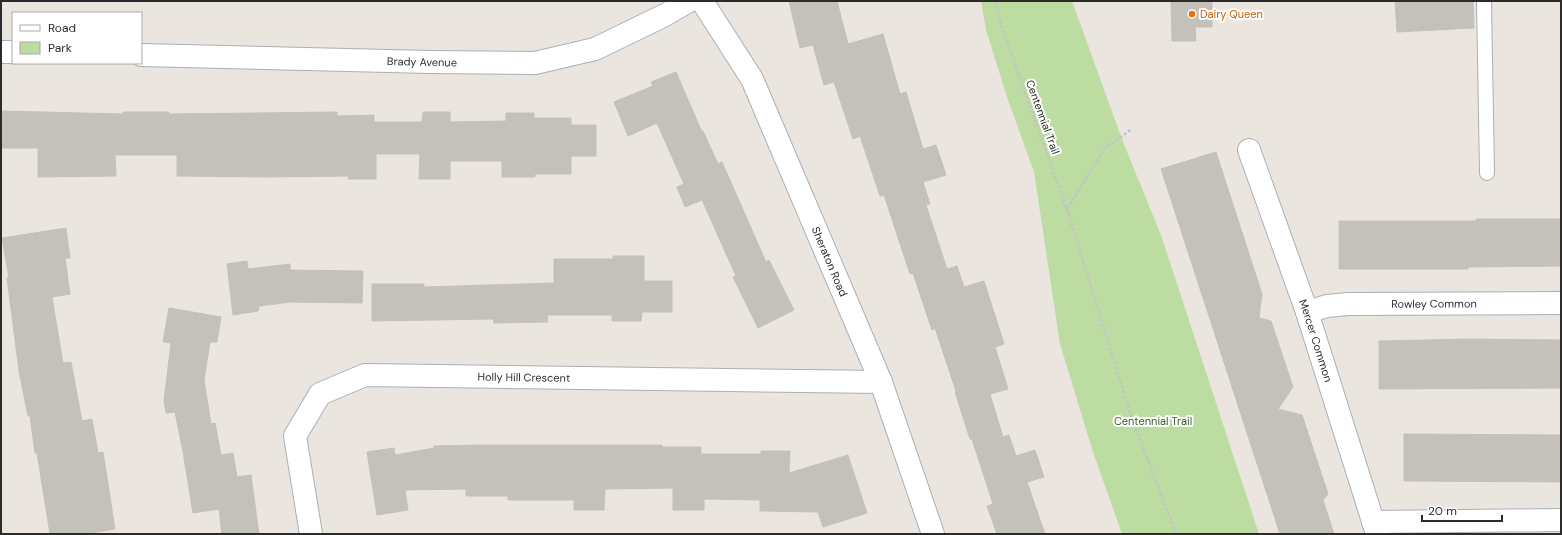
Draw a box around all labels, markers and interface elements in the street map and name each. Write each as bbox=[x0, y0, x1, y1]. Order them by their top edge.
place label: Dairy Queen bbox=[1200, 7, 1263, 21]
marker: Dairy Queen bbox=[1187, 9, 1197, 19]
legend bbox=[12, 12, 142, 64]
text: Road bbox=[48, 20, 76, 36]
text: Park bbox=[48, 40, 72, 56]
street label: Brady Avenue bbox=[387, 54, 457, 69]
street label: Centennial Trail bbox=[1023, 78, 1063, 156]
street label: Sheraton Road bbox=[809, 224, 851, 299]
street label: Rowley Common bbox=[1391, 296, 1477, 311]
street label: Mercer Common bbox=[1296, 297, 1336, 384]
street label: Holly Hill Crescent bbox=[478, 370, 570, 385]
park label: Centennial Trail bbox=[1114, 414, 1192, 428]
scale bar bbox=[1422, 497, 1502, 523]
text: 20 m bbox=[1428, 503, 1457, 519]

